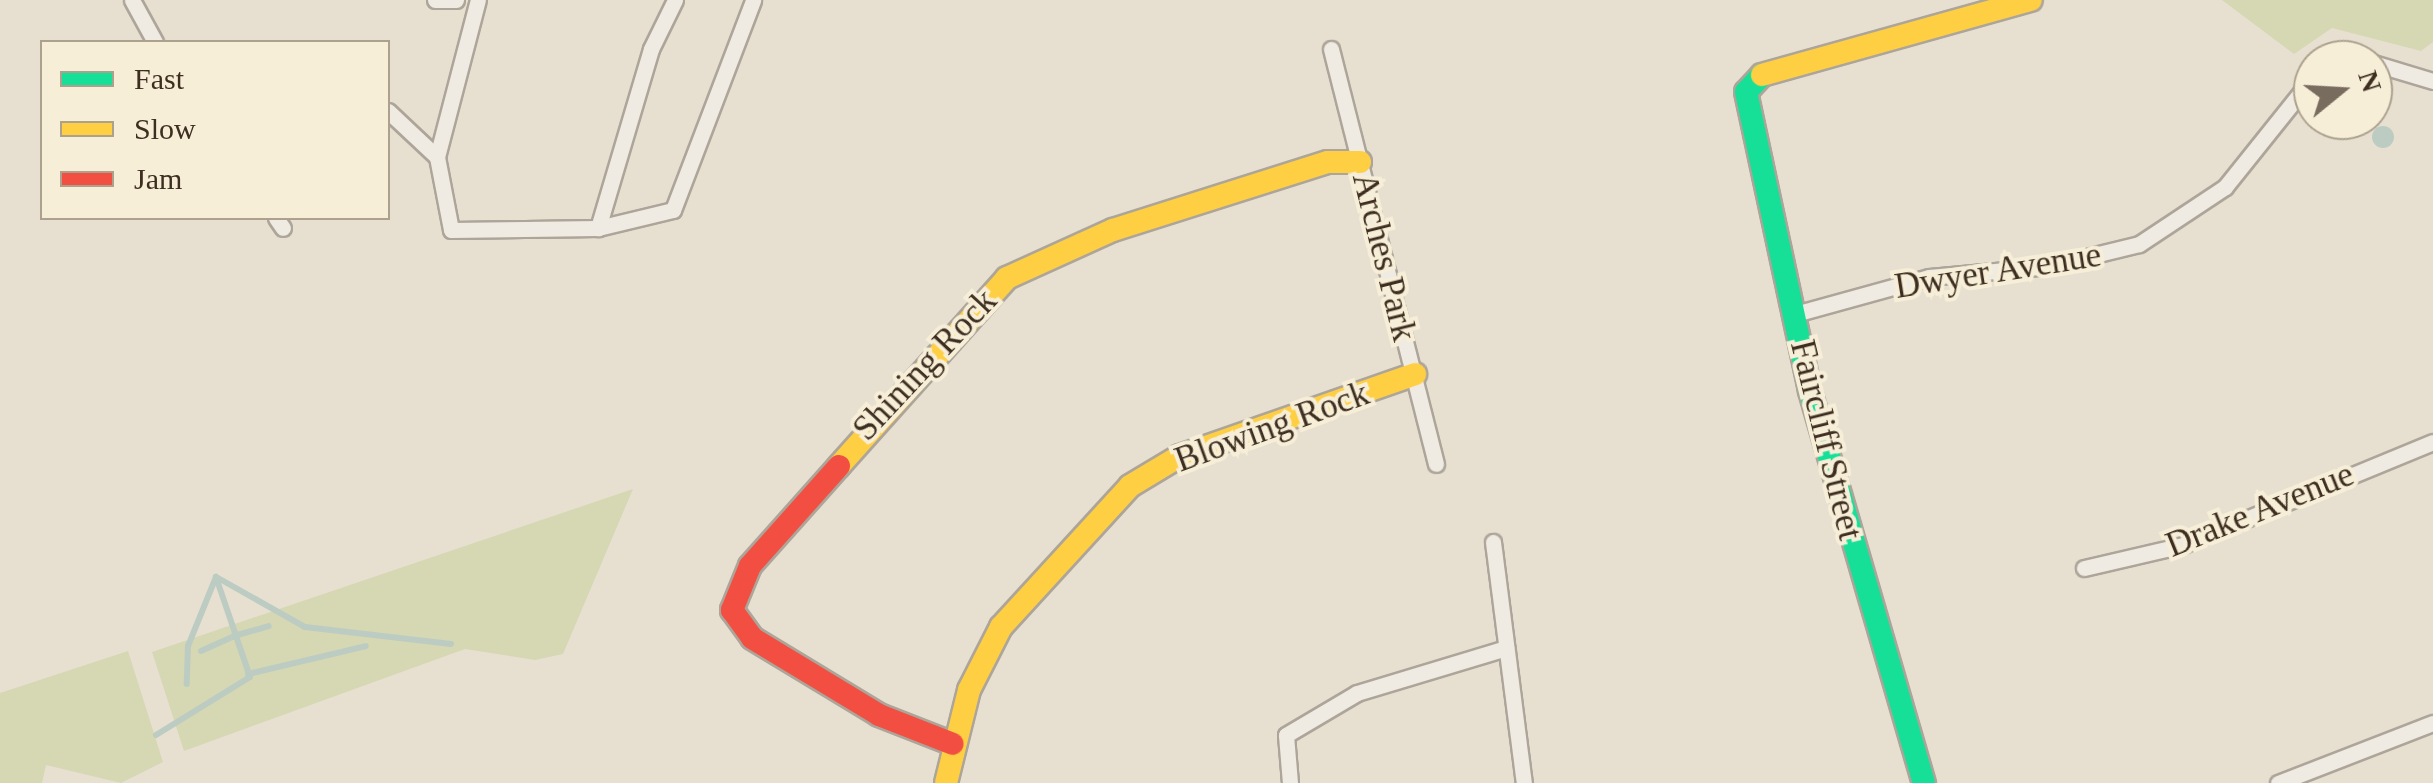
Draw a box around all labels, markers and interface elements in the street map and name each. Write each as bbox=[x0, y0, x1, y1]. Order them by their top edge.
legend bbox=[40, 40, 390, 220]
north arrow bbox=[2293, 40, 2393, 140]
text: Fast bbox=[134, 62, 184, 95]
text: N bbox=[2352, 67, 2388, 96]
text: Slow bbox=[134, 112, 196, 145]
text: Jam bbox=[134, 162, 182, 195]
street label: Arches Park bbox=[1343, 168, 1425, 346]
street label: Dwyer Avenue bbox=[1891, 234, 2105, 308]
street label: Shining Rock bbox=[844, 281, 1006, 449]
street label: Faircliff Street bbox=[1781, 336, 1871, 544]
street label: Blowing Rock bbox=[1169, 373, 1375, 481]
street label: Drake Avenue bbox=[2159, 453, 2361, 567]

